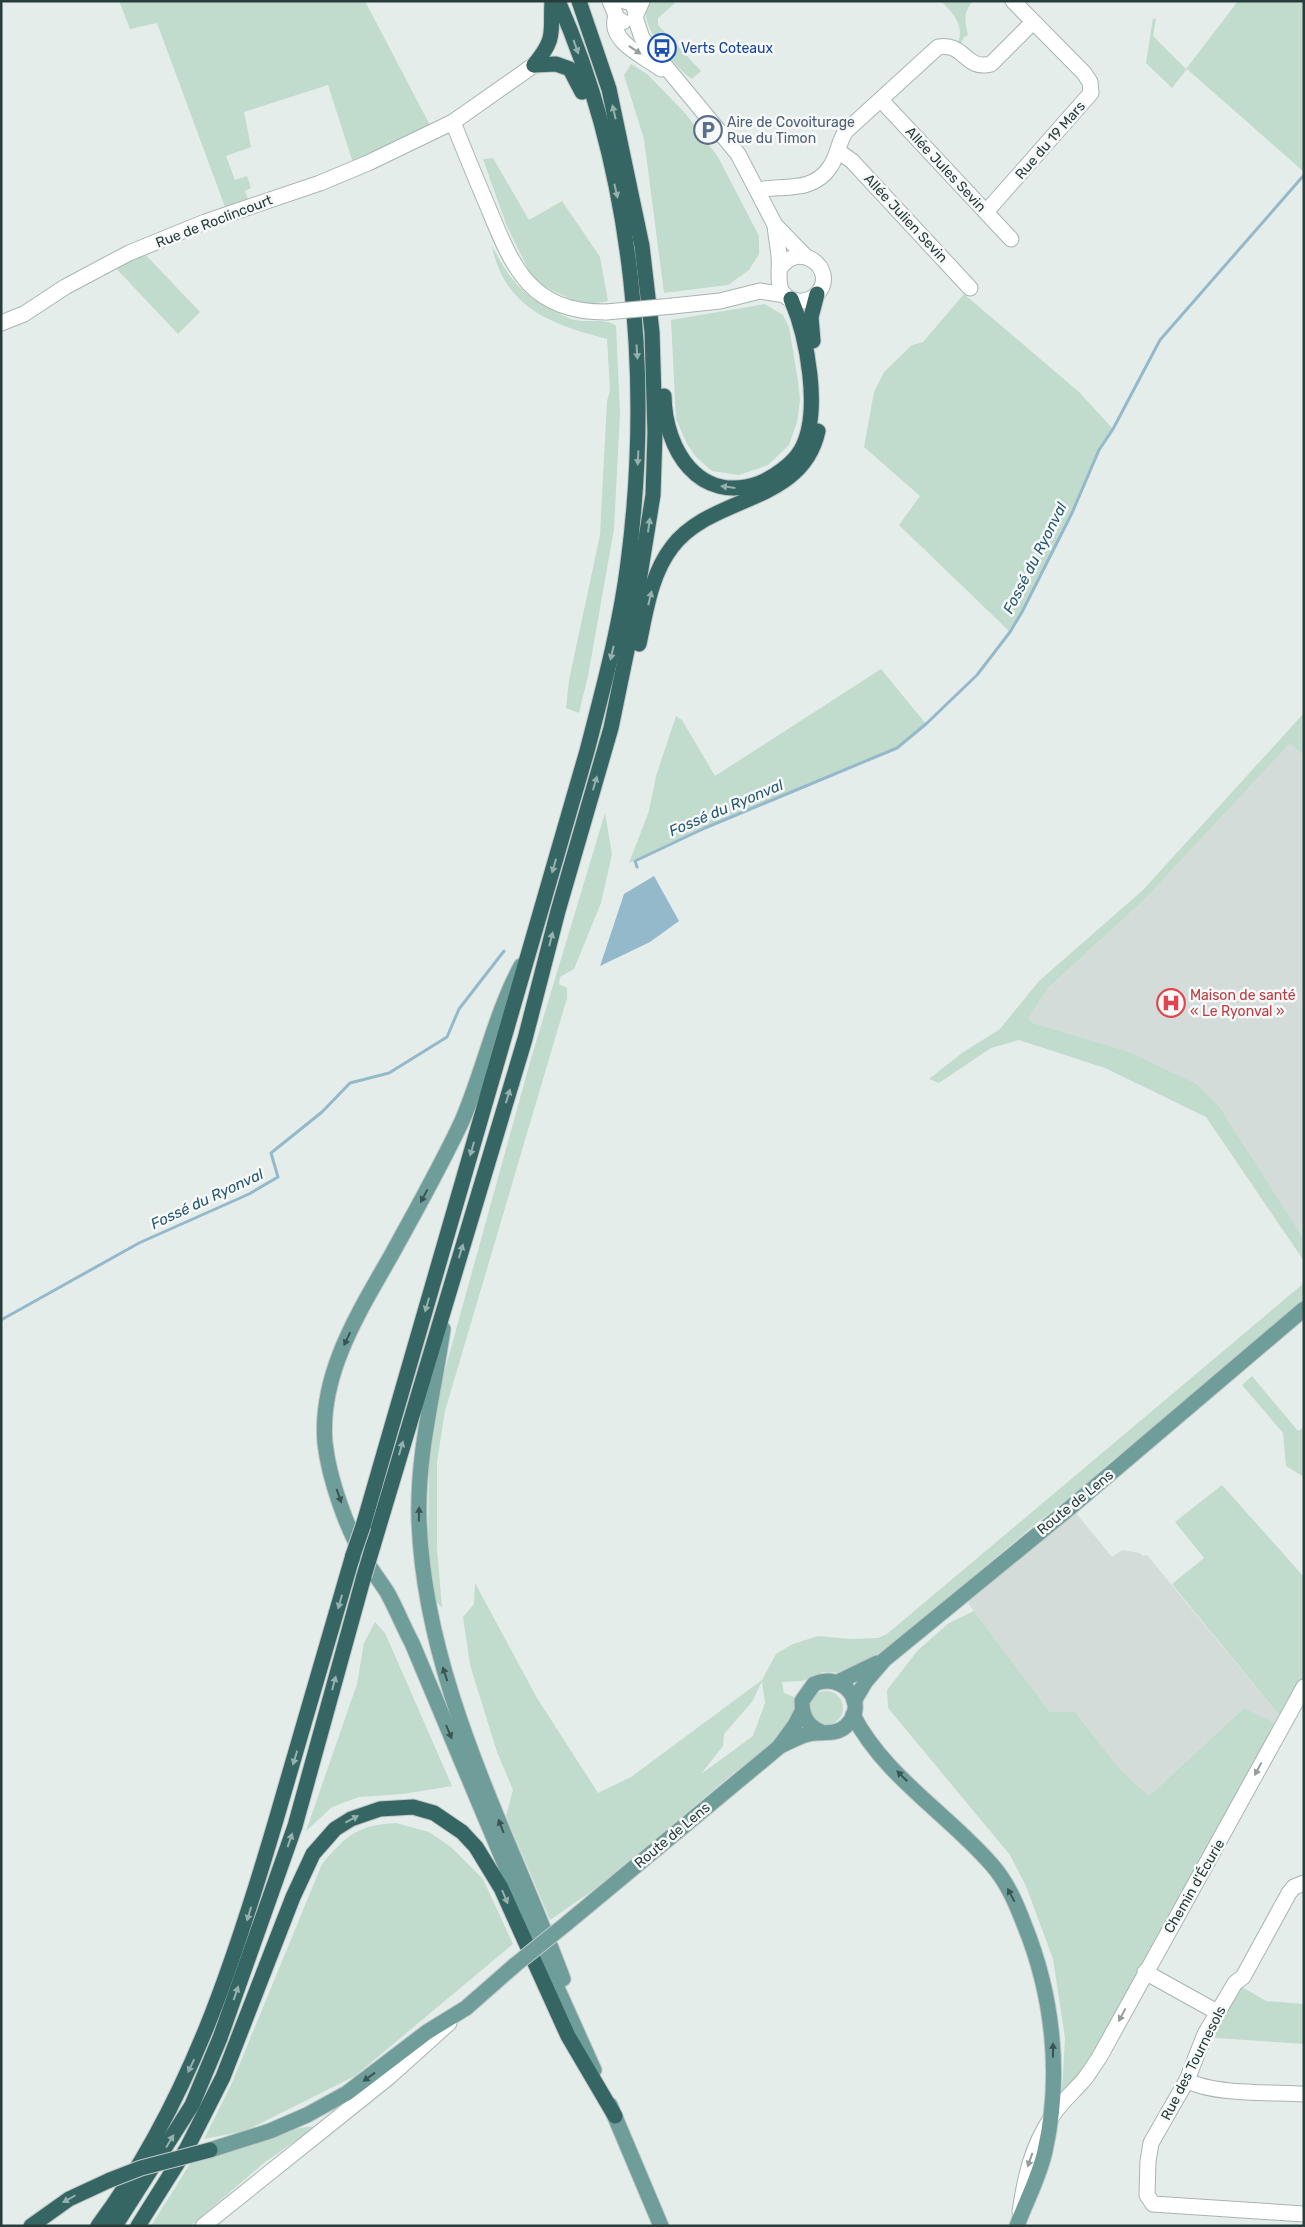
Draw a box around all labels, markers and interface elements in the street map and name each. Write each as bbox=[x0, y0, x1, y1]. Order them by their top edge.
bus stop icon: Verts Coteaux bbox=[647, 33, 677, 63]
one-way arrow bbox=[573, 39, 580, 54]
place label: Verts Coteaux bbox=[681, 40, 773, 57]
one-way arrow bbox=[628, 46, 642, 55]
street label: Rue du 19 Mars bbox=[1012, 98, 1089, 183]
one-way arrow bbox=[610, 104, 618, 119]
place label: Aire de Covoiturage Rue du Timon bbox=[727, 114, 855, 147]
parking icon: Aire de Covoiturage Rue du Timon bbox=[693, 115, 723, 145]
street label: Allée Jules Sevin bbox=[902, 123, 989, 215]
street label: Allée Julien Sevin bbox=[860, 170, 951, 266]
one-way arrow bbox=[612, 183, 620, 198]
street label: Rue de Roclincourt bbox=[153, 191, 275, 252]
one-way arrow bbox=[633, 344, 641, 360]
one-way arrow bbox=[633, 450, 641, 466]
one-way arrow bbox=[720, 483, 736, 491]
water label: Fossé du Ryonval bbox=[999, 499, 1071, 617]
one-way arrow bbox=[645, 517, 653, 533]
one-way arrow bbox=[646, 590, 654, 605]
one-way arrow bbox=[607, 645, 615, 661]
one-way arrow bbox=[592, 775, 600, 790]
water label: Fossé du Ryonval bbox=[666, 776, 786, 840]
one-way arrow bbox=[549, 859, 557, 874]
one-way arrow bbox=[547, 931, 555, 946]
place label: Maison de santé « Le Ryonval » bbox=[1190, 987, 1296, 1020]
hospital icon: Maison de santé « Le Ryonval » bbox=[1156, 988, 1186, 1018]
one-way arrow bbox=[505, 1088, 513, 1103]
one-way arrow bbox=[468, 1141, 476, 1156]
water label: Fossé du Ryonval bbox=[148, 1165, 267, 1233]
one-way arrow bbox=[420, 1188, 428, 1203]
one-way arrow bbox=[458, 1244, 466, 1259]
one-way arrow bbox=[423, 1297, 431, 1312]
one-way arrow bbox=[343, 1332, 351, 1346]
one-way arrow bbox=[398, 1441, 406, 1456]
street label: Route de Lens bbox=[1034, 1466, 1117, 1538]
one-way arrow bbox=[335, 1489, 343, 1504]
one-way arrow bbox=[416, 1506, 424, 1522]
one-way arrow bbox=[336, 1595, 344, 1610]
one-way arrow bbox=[441, 1666, 448, 1681]
one-way arrow bbox=[330, 1676, 338, 1691]
one-way arrow bbox=[446, 1725, 454, 1739]
one-way arrow bbox=[290, 1751, 298, 1766]
one-way arrow bbox=[1254, 1762, 1262, 1777]
one-way arrow bbox=[896, 1770, 908, 1782]
street label: Route de Lens bbox=[631, 1799, 713, 1872]
one-way arrow bbox=[345, 1815, 360, 1823]
one-way arrow bbox=[497, 1818, 505, 1833]
one-way arrow bbox=[287, 1832, 294, 1847]
street label: Chemin d'Écurie bbox=[1160, 1835, 1228, 1936]
one-way arrow bbox=[1007, 1888, 1016, 1901]
one-way arrow bbox=[502, 1890, 510, 1904]
one-way arrow bbox=[244, 1907, 252, 1922]
one-way arrow bbox=[232, 1985, 240, 2000]
street label: Rue des Tournesols bbox=[1157, 2003, 1230, 2123]
one-way arrow bbox=[1118, 2007, 1126, 2022]
one-way arrow bbox=[1049, 2042, 1057, 2058]
one-way arrow bbox=[187, 2059, 195, 2073]
one-way arrow bbox=[362, 2072, 376, 2082]
one-way arrow bbox=[166, 2135, 175, 2148]
one-way arrow bbox=[1026, 2153, 1034, 2168]
one-way arrow bbox=[62, 2195, 76, 2204]

